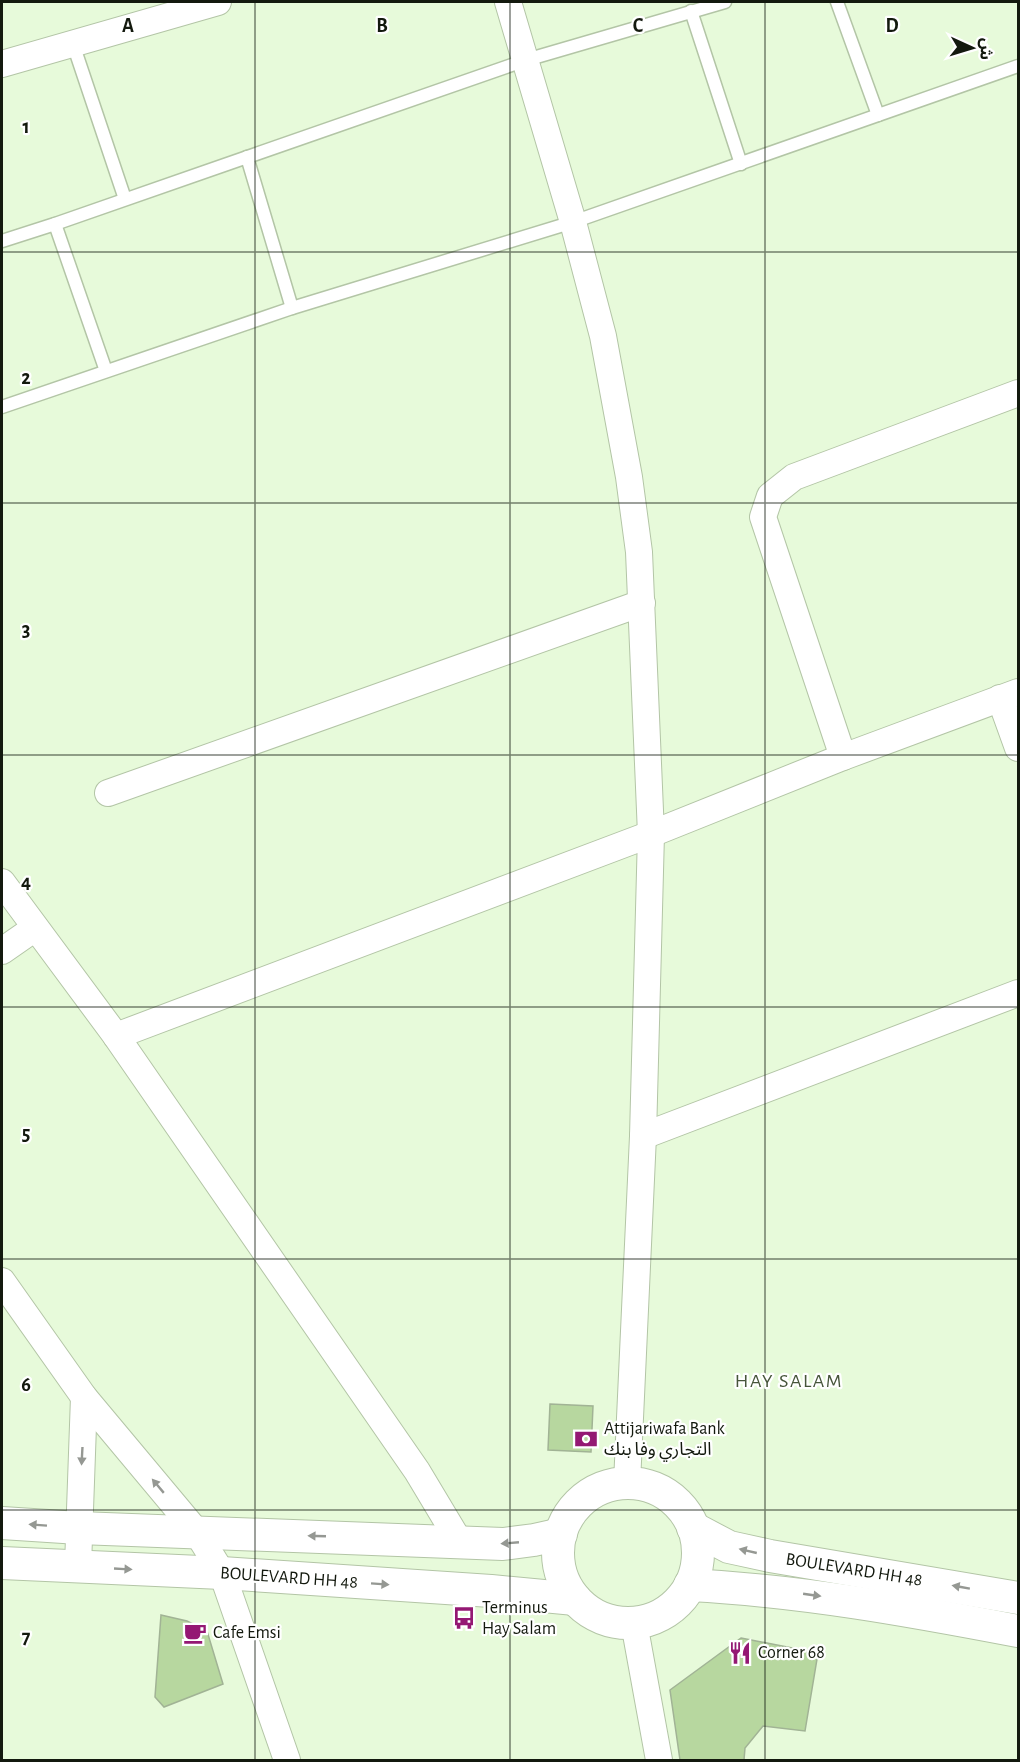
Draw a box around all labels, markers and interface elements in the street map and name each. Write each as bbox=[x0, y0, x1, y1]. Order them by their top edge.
text: A bbox=[122, 16, 134, 36]
text: B bbox=[376, 16, 388, 36]
text: C bbox=[633, 16, 644, 36]
text: D bbox=[885, 16, 899, 36]
north arrow bbox=[942, 18, 1002, 78]
text: ش bbox=[976, 37, 995, 61]
text: 1 bbox=[22, 117, 30, 137]
text: 2 bbox=[21, 368, 31, 388]
text: 3 bbox=[22, 620, 30, 640]
text: 4 bbox=[21, 872, 31, 892]
text: 5 bbox=[22, 1124, 30, 1144]
district label: HAY SALAM bbox=[735, 1371, 843, 1391]
text: 6 bbox=[21, 1375, 31, 1395]
place label: Attijariwafa Bank التجاري وفا بنك bbox=[604, 1420, 726, 1462]
bank icon: Attijariwafa Bank التجاري وفا بنك bbox=[573, 1426, 599, 1452]
one-way arrow bbox=[77, 1446, 86, 1465]
one-way arrow bbox=[152, 1478, 165, 1494]
one-way arrow bbox=[28, 1521, 47, 1530]
one-way arrow bbox=[307, 1531, 326, 1540]
one-way arrow bbox=[501, 1538, 520, 1548]
one-way arrow bbox=[739, 1546, 757, 1556]
street label: BOULEVARD HH 48 bbox=[784, 1550, 924, 1590]
one-way arrow bbox=[113, 1564, 132, 1573]
street label: BOULEVARD HH 48 bbox=[220, 1564, 358, 1592]
one-way arrow bbox=[371, 1579, 390, 1588]
one-way arrow bbox=[951, 1582, 970, 1591]
one-way arrow bbox=[802, 1591, 821, 1600]
place label: Terminus Hay Salam bbox=[482, 1599, 556, 1638]
bus stop icon: Terminus Hay Salam bbox=[451, 1605, 477, 1631]
cafe icon: Cafe Emsi bbox=[182, 1620, 208, 1646]
place label: Cafe Emsi bbox=[213, 1624, 281, 1642]
text: 7 bbox=[22, 1627, 31, 1647]
restaurant icon: Corner 68 bbox=[727, 1640, 753, 1666]
place label: Corner 68 bbox=[758, 1644, 825, 1662]

